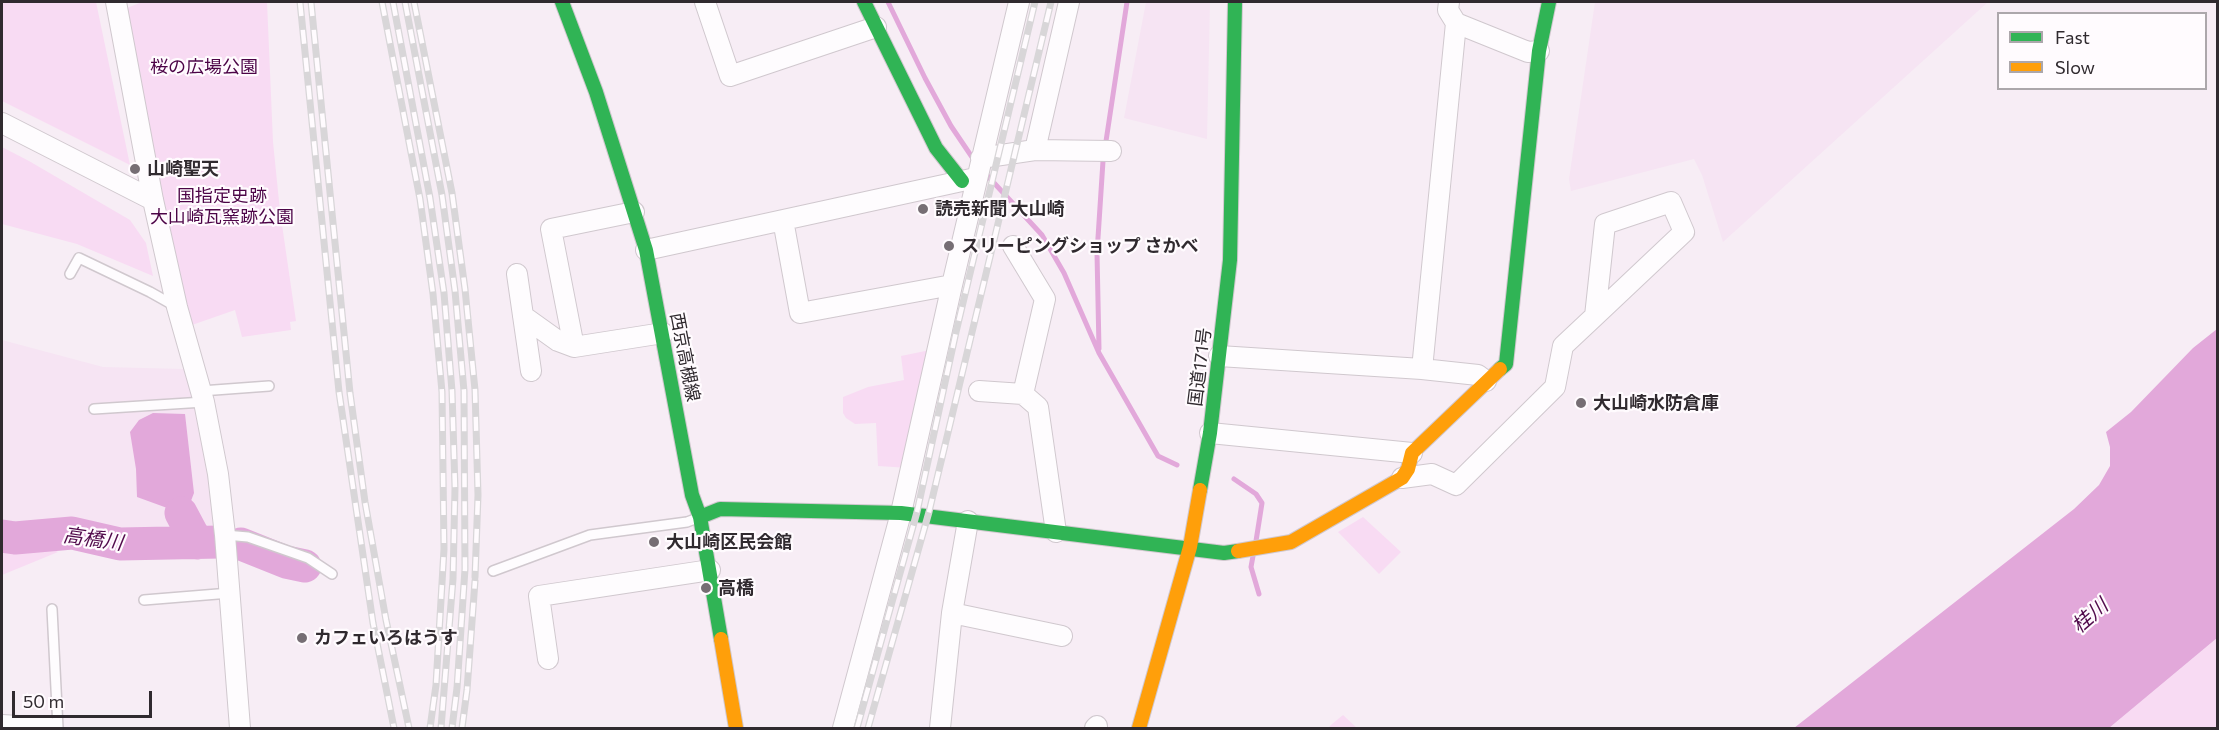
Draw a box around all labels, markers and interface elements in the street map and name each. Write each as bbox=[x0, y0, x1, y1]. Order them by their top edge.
legend bbox=[1997, 12, 2207, 90]
text: Fast bbox=[2055, 26, 2090, 48]
park label: 桜の広場公園 bbox=[150, 56, 258, 78]
text: Slow bbox=[2055, 56, 2095, 78]
place label: 山崎聖天 bbox=[147, 158, 219, 180]
marker: 山崎聖天 bbox=[128, 162, 142, 176]
park label: 国指定史跡 大山崎瓦窯跡公園 bbox=[150, 185, 294, 228]
place label: 読売新聞 大山崎 bbox=[935, 198, 1064, 220]
marker: 読売新聞 大山崎 bbox=[916, 202, 930, 216]
place label: スリーピングショップ さかべ bbox=[961, 235, 1198, 257]
marker: スリーピングショップ さかべ bbox=[942, 239, 956, 253]
street label: 西京高槻線 bbox=[666, 311, 704, 403]
street label: 国道171号 bbox=[1184, 327, 1216, 407]
place label: 大山崎水防倉庫 bbox=[1593, 392, 1719, 414]
marker: 大山崎水防倉庫 bbox=[1574, 396, 1588, 410]
water label: 高橋川 bbox=[62, 523, 124, 555]
place label: 大山崎区民会館 bbox=[666, 531, 792, 553]
marker: 大山崎区民会館 bbox=[647, 535, 661, 549]
place label: 高橋 bbox=[718, 577, 754, 599]
marker: 高橋 bbox=[699, 581, 713, 595]
water label: 桂川 bbox=[2067, 594, 2113, 638]
place label: カフェいろはうす bbox=[314, 627, 458, 649]
marker: カフェいろはうす bbox=[295, 631, 309, 645]
scale bar bbox=[15, 679, 154, 717]
text: 50 m bbox=[23, 690, 64, 712]

